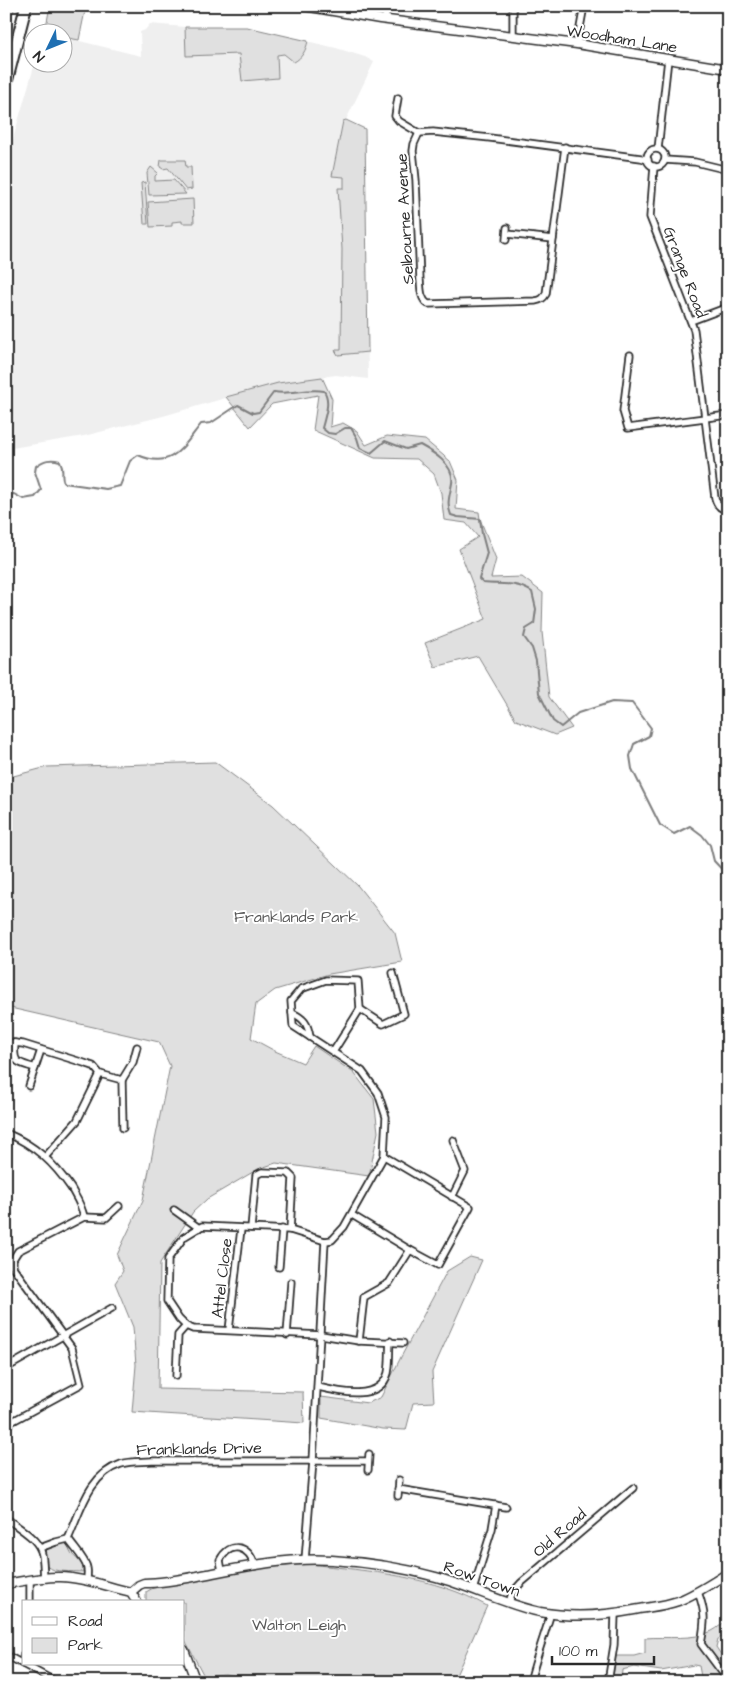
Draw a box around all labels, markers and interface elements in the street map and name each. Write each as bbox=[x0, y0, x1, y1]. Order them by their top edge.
street label: Woodham Lane bbox=[565, 19, 679, 59]
north arrow bbox=[22, 22, 72, 72]
text: N bbox=[29, 46, 50, 66]
street label: Selbourne Avenue bbox=[391, 152, 419, 285]
street label: Grange Road bbox=[657, 224, 713, 322]
park label: Franklands Park bbox=[234, 906, 358, 928]
street label: Attel Close bbox=[206, 1237, 238, 1319]
street label: Franklands Drive bbox=[136, 1437, 262, 1461]
street label: Old Road bbox=[528, 1503, 591, 1562]
street label: Row Town bbox=[440, 1556, 523, 1602]
legend bbox=[22, 1600, 185, 1666]
text: Road bbox=[68, 1611, 103, 1632]
park label: Walton Leigh bbox=[252, 1614, 346, 1637]
scale bar bbox=[552, 1633, 654, 1665]
text: Park bbox=[68, 1635, 103, 1656]
text: 100 m bbox=[559, 1641, 598, 1662]

